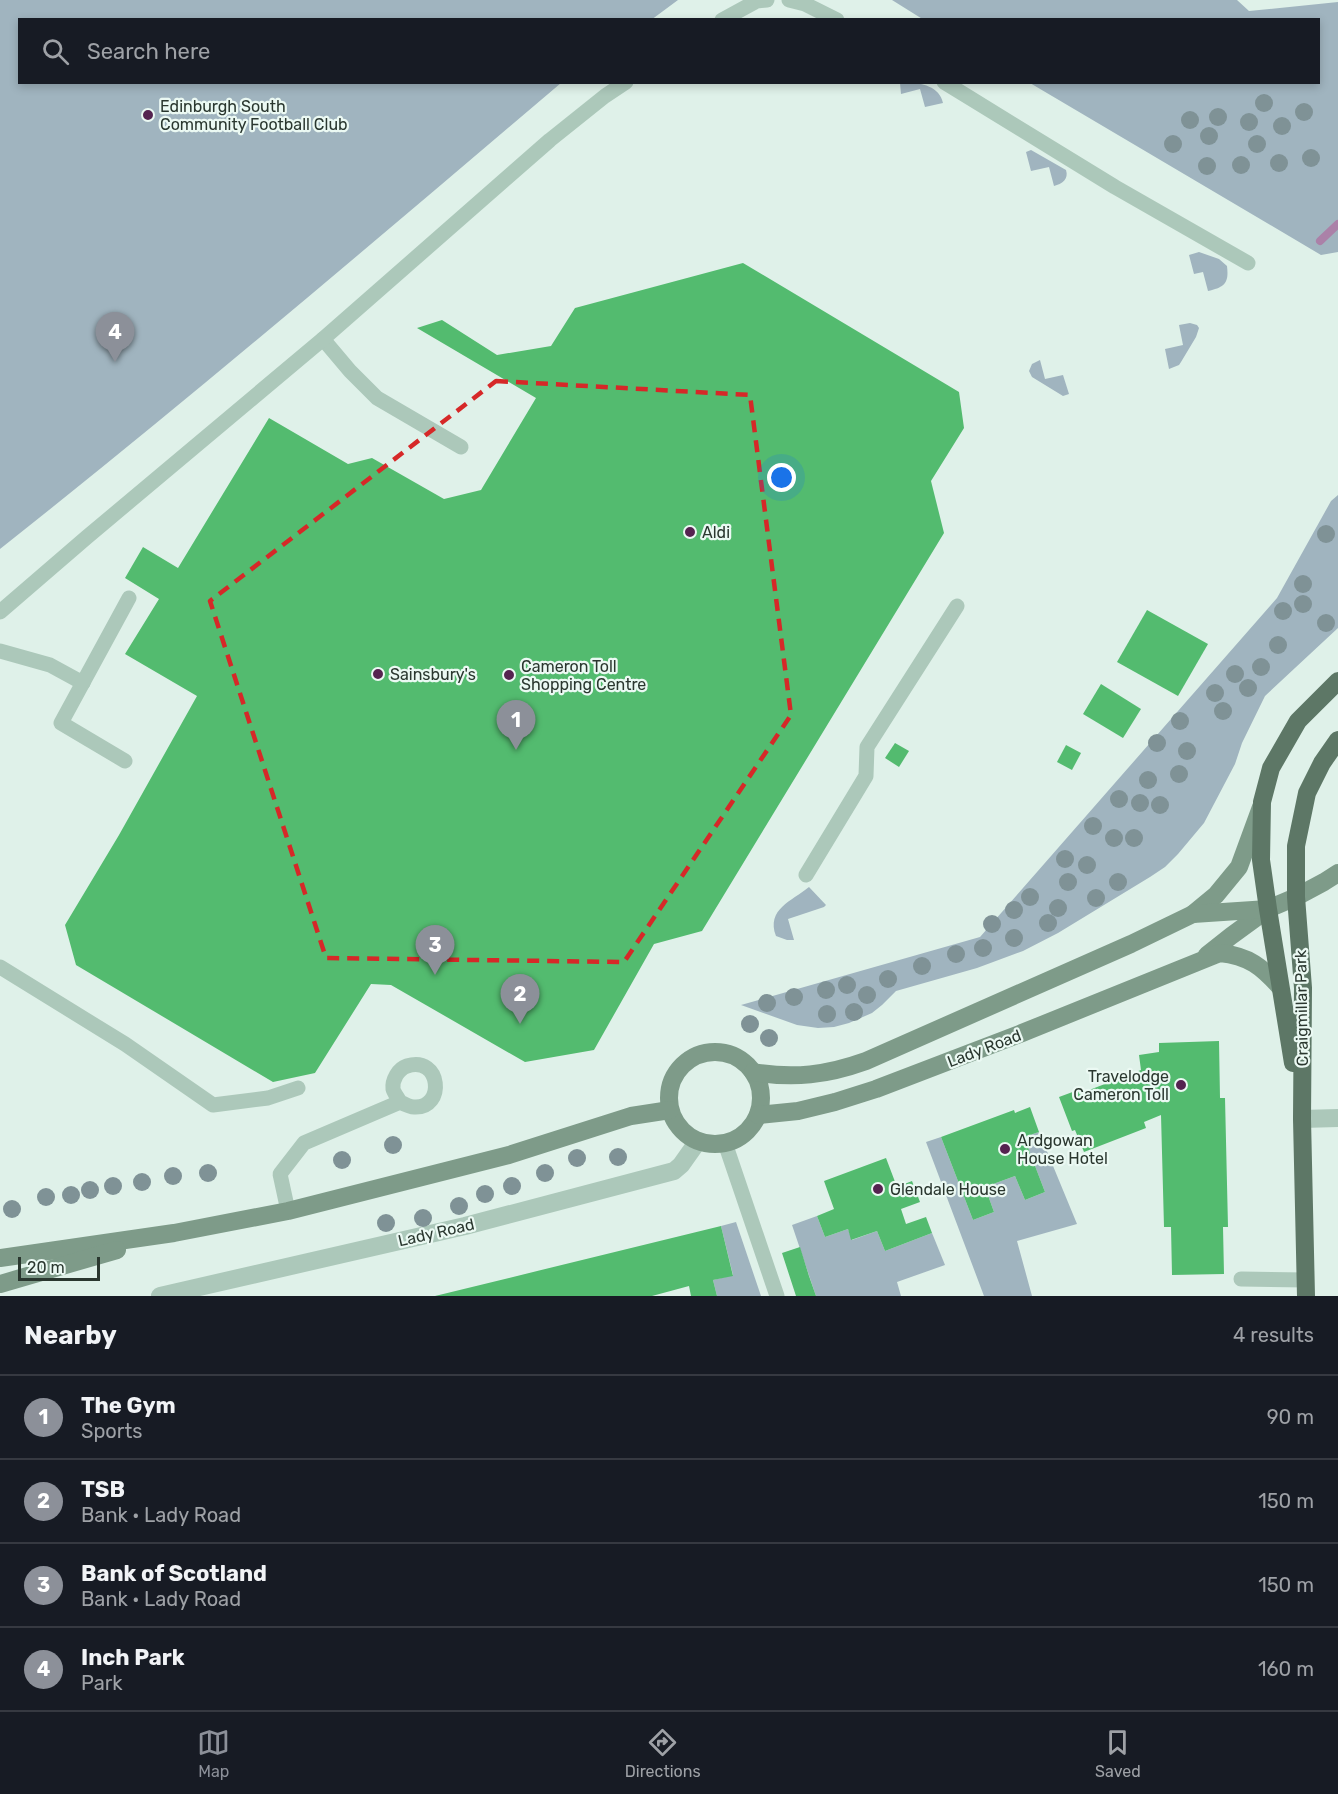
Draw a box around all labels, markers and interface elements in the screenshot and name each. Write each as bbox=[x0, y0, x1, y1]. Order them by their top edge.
search box bbox=[18, 18, 1320, 84]
icon: search bbox=[39, 35, 72, 68]
text: Search here bbox=[87, 38, 210, 65]
place label: Edinburgh South Community Football Club bbox=[160, 97, 348, 134]
marker: Edinburgh South Community Football Club bbox=[141, 108, 155, 122]
pin: 4 bbox=[96, 312, 134, 362]
your location bbox=[767, 463, 796, 492]
place label: Aldi bbox=[702, 523, 730, 542]
marker: Aldi bbox=[683, 525, 697, 539]
place label: Cameron Toll Shopping Centre bbox=[521, 657, 646, 694]
place label: Sainsbury's bbox=[390, 665, 476, 684]
marker: Sainsbury's bbox=[371, 667, 385, 681]
marker: Cameron Toll Shopping Centre bbox=[502, 668, 516, 682]
pin: 1 bbox=[496, 700, 536, 750]
pin: 3 bbox=[416, 926, 454, 975]
street label: Craigmillar Park bbox=[1291, 949, 1312, 1066]
pin: 2 bbox=[500, 974, 540, 1024]
street label: Lady Road bbox=[945, 1026, 1024, 1071]
place label: Travelodge Cameron Toll bbox=[1073, 1067, 1169, 1104]
marker: Travelodge Cameron Toll bbox=[1174, 1078, 1188, 1092]
place label: Ardgowan House Hotel bbox=[1017, 1131, 1108, 1168]
marker: Ardgowan House Hotel bbox=[998, 1142, 1012, 1156]
place label: Glendale House bbox=[890, 1180, 1006, 1199]
marker: Glendale House bbox=[871, 1182, 885, 1196]
street label: Lady Road bbox=[396, 1215, 476, 1250]
scale bar bbox=[18, 1254, 100, 1282]
text: 20 m bbox=[27, 1258, 65, 1277]
text: Nearby bbox=[24, 1320, 117, 1351]
text: 4 results bbox=[1233, 1323, 1314, 1347]
text: The Gym bbox=[81, 1392, 176, 1419]
text: 1 bbox=[39, 1405, 48, 1429]
text: 90 m bbox=[1267, 1405, 1314, 1429]
text: Sports bbox=[81, 1419, 142, 1443]
text: TSB bbox=[81, 1476, 125, 1503]
text: 2 bbox=[37, 1489, 50, 1513]
text: 150 m bbox=[1258, 1489, 1314, 1513]
text: Bank · Lady Road bbox=[81, 1503, 241, 1527]
text: Bank of Scotland bbox=[81, 1560, 267, 1587]
text: 3 bbox=[37, 1573, 50, 1597]
text: 150 m bbox=[1258, 1573, 1314, 1597]
text: Bank · Lady Road bbox=[81, 1587, 241, 1611]
text: Inch Park bbox=[81, 1644, 185, 1671]
text: 4 bbox=[37, 1657, 50, 1681]
text: 160 m bbox=[1258, 1657, 1314, 1681]
text: Park bbox=[81, 1671, 123, 1695]
tab: Map bbox=[197, 1726, 230, 1781]
tab: Directions bbox=[625, 1726, 701, 1781]
tab: Saved bbox=[1095, 1726, 1141, 1781]

